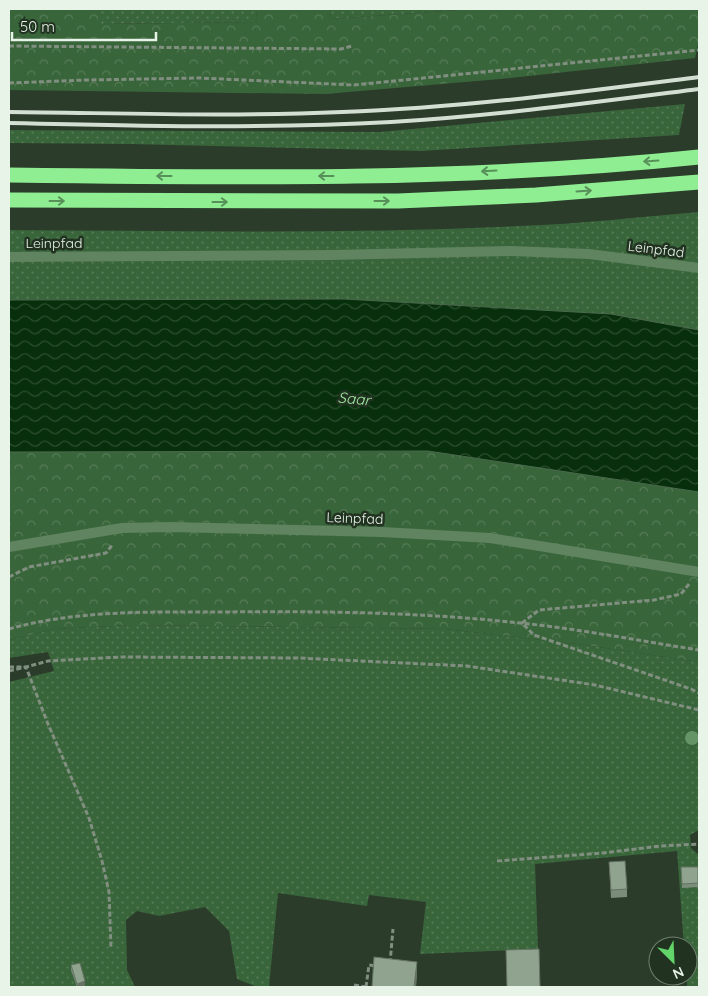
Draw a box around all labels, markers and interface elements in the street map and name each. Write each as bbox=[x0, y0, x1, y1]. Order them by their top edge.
scale bar bbox=[12, 10, 156, 42]
text: 50 m bbox=[20, 17, 55, 36]
one-way arrow bbox=[643, 157, 659, 166]
one-way arrow bbox=[481, 167, 497, 176]
one-way arrow bbox=[156, 171, 172, 181]
one-way arrow bbox=[318, 171, 334, 181]
one-way arrow bbox=[576, 186, 592, 196]
one-way arrow bbox=[49, 196, 65, 206]
one-way arrow bbox=[374, 196, 390, 206]
one-way arrow bbox=[212, 197, 228, 207]
street label: Leinpfad bbox=[26, 234, 82, 252]
street label: Leinpfad bbox=[627, 237, 685, 261]
water label: Saar bbox=[337, 388, 373, 410]
street label: Leinpfad bbox=[326, 508, 384, 528]
north arrow bbox=[648, 936, 698, 986]
text: N bbox=[670, 963, 687, 983]

